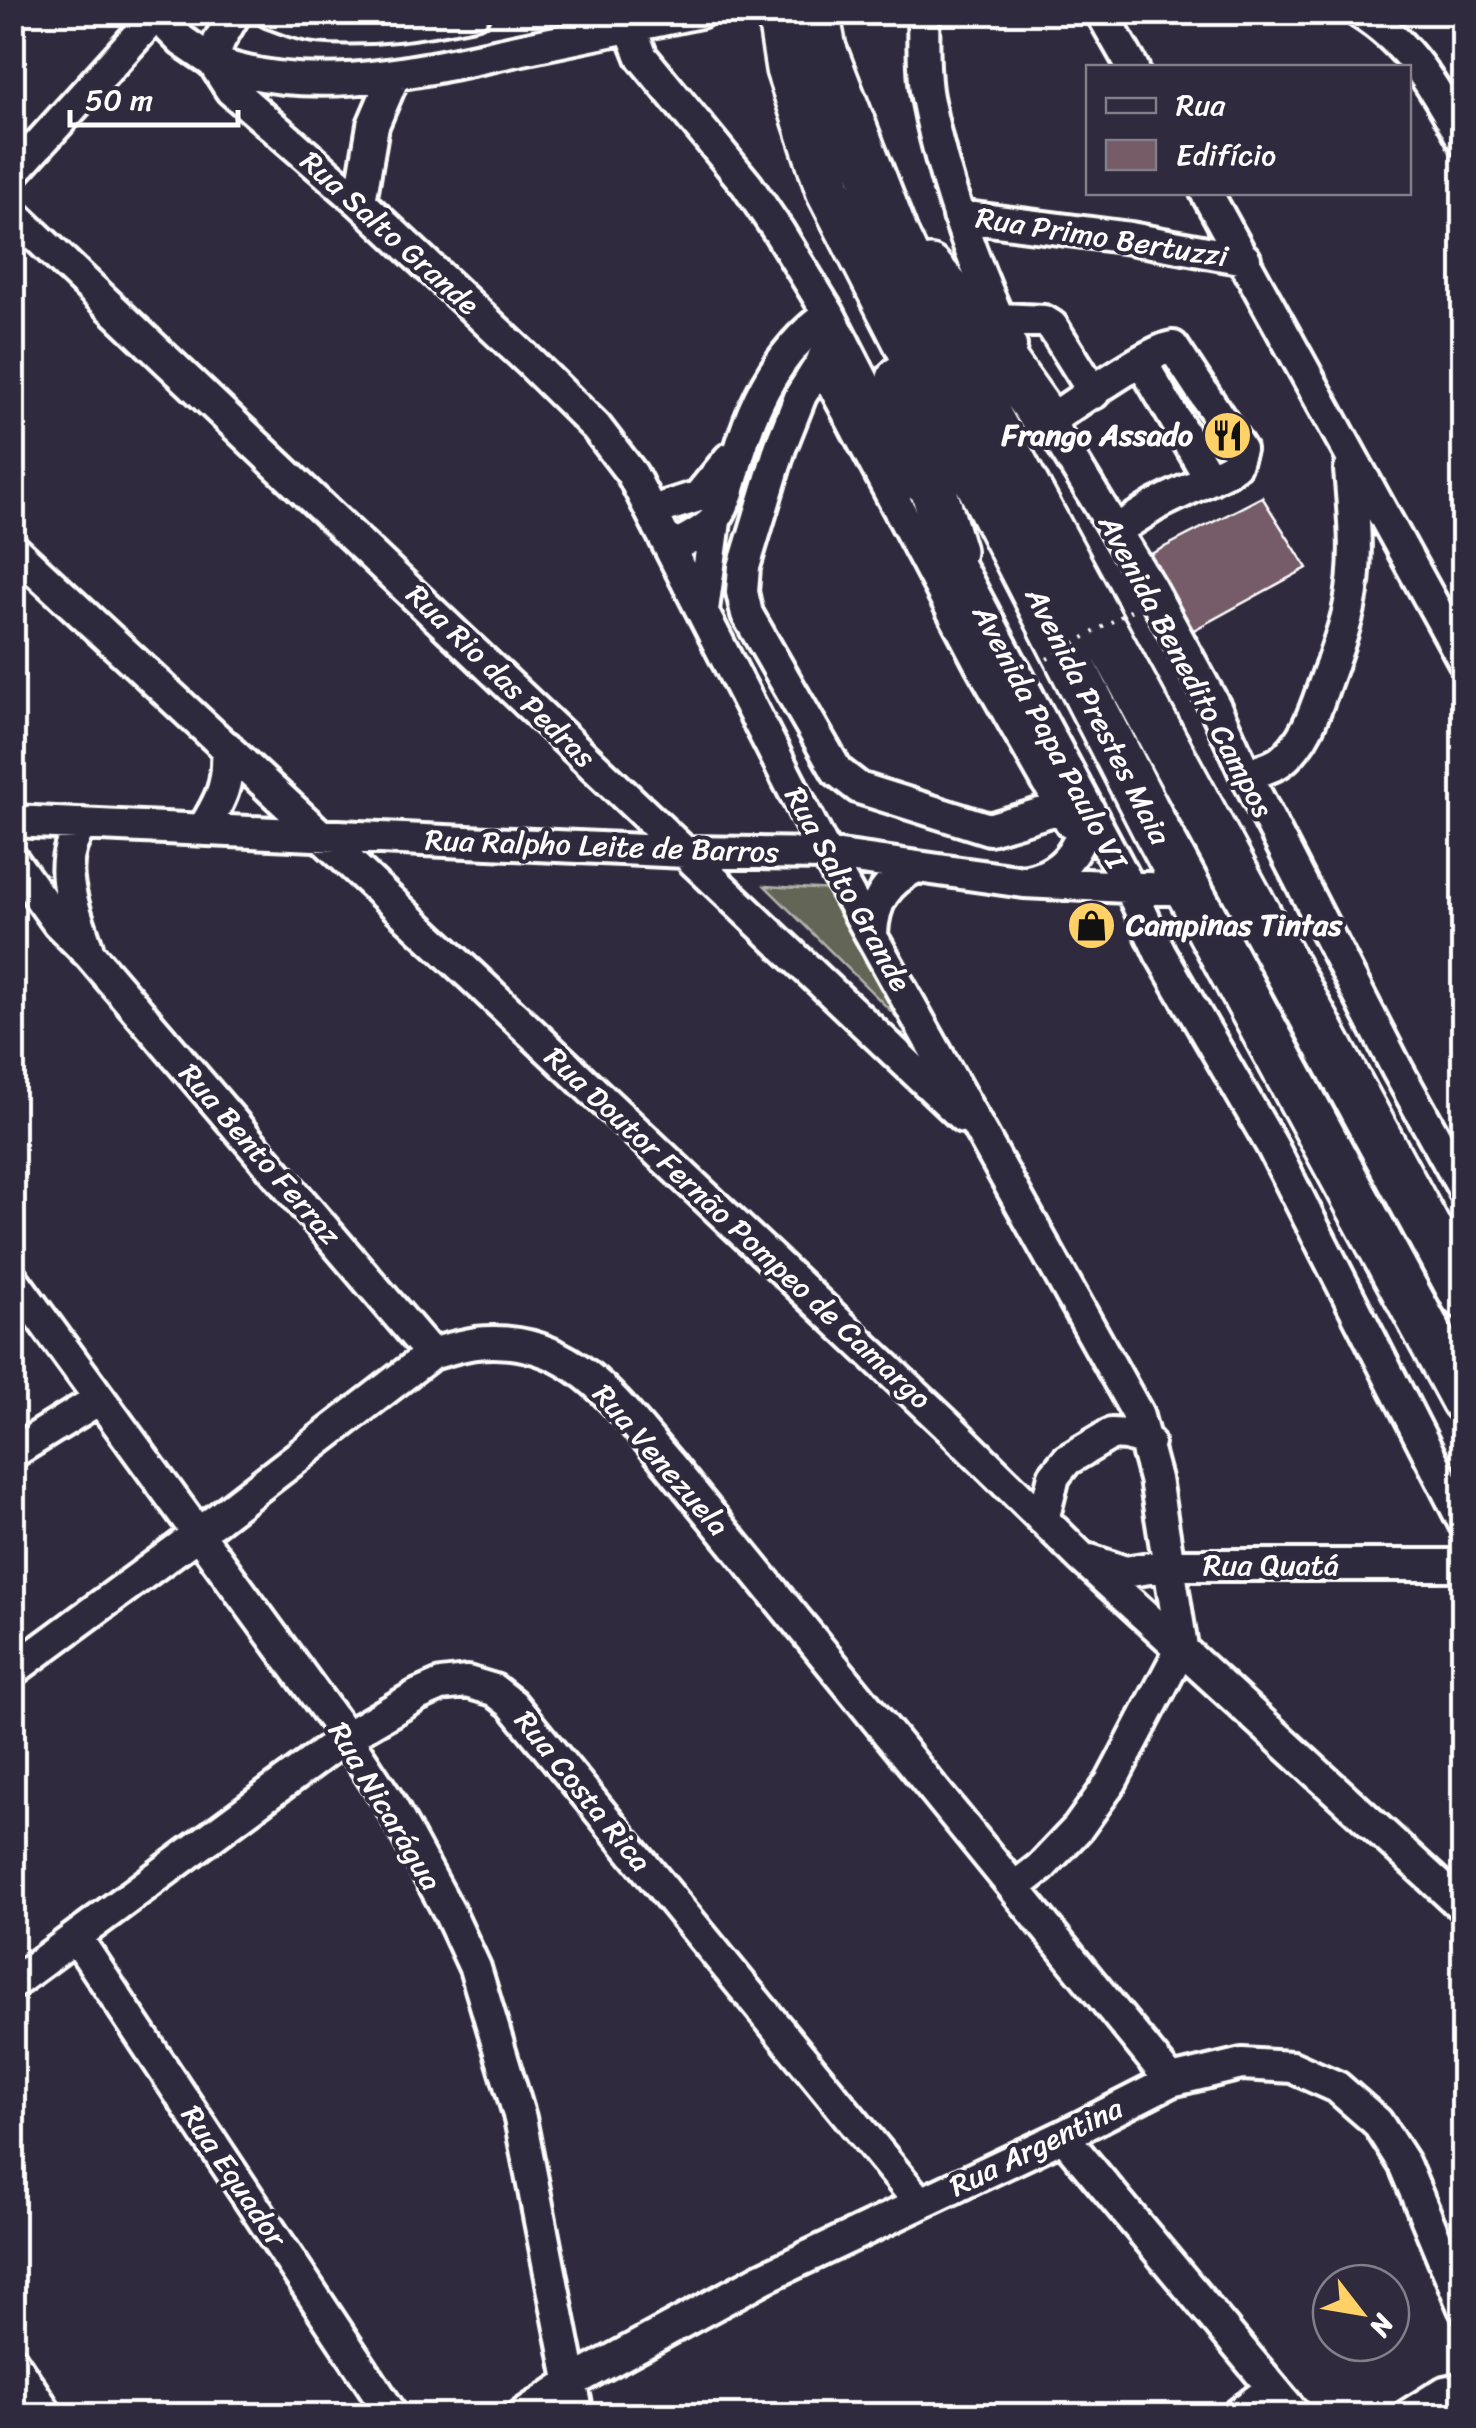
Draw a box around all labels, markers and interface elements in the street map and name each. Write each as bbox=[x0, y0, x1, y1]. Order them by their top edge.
scale bar bbox=[70, 65, 238, 127]
legend bbox=[1086, 65, 1411, 195]
text: 50 m bbox=[85, 73, 153, 127]
text: Rua bbox=[1176, 78, 1226, 132]
text: Edifício bbox=[1176, 128, 1276, 182]
street label: Rua Salto Grande bbox=[287, 137, 493, 329]
street label: Rua Primo Bertuzzi bbox=[972, 190, 1234, 284]
place label: Frango Assado bbox=[1001, 408, 1194, 462]
restaurant icon: Frango Assado bbox=[1202, 409, 1254, 461]
street label: Avenida Benedito Campos bbox=[1083, 504, 1289, 828]
street label: Rua Rio das Pedras bbox=[393, 570, 609, 782]
street label: Avenida Prestes Maia bbox=[1009, 576, 1187, 856]
street label: Avenida Papa Paulo VI bbox=[957, 594, 1144, 881]
street label: Rua Salto Grande bbox=[769, 776, 927, 1002]
street label: Rua Ralpho Leite de Barros bbox=[424, 813, 780, 879]
place label: Campinas Tintas bbox=[1125, 898, 1343, 952]
shop icon: Campinas Tintas bbox=[1065, 899, 1117, 951]
street label: Rua Doutor Fernão Pompeo de Camargo bbox=[531, 1033, 945, 1423]
street label: Rua Bento Ferraz bbox=[165, 1050, 356, 1259]
street label: Rua Venezuela bbox=[578, 1371, 744, 1549]
street label: Rua Quatá bbox=[1203, 1538, 1339, 1592]
street label: Rua Costa Rica bbox=[500, 1698, 666, 1884]
street label: Rua Nicarágua bbox=[313, 1711, 457, 1901]
street label: Rua Argentina bbox=[940, 2081, 1133, 2212]
street label: Rua Equador bbox=[166, 2093, 303, 2260]
north arrow bbox=[1311, 2263, 1411, 2363]
text: N bbox=[1356, 2304, 1409, 2347]

